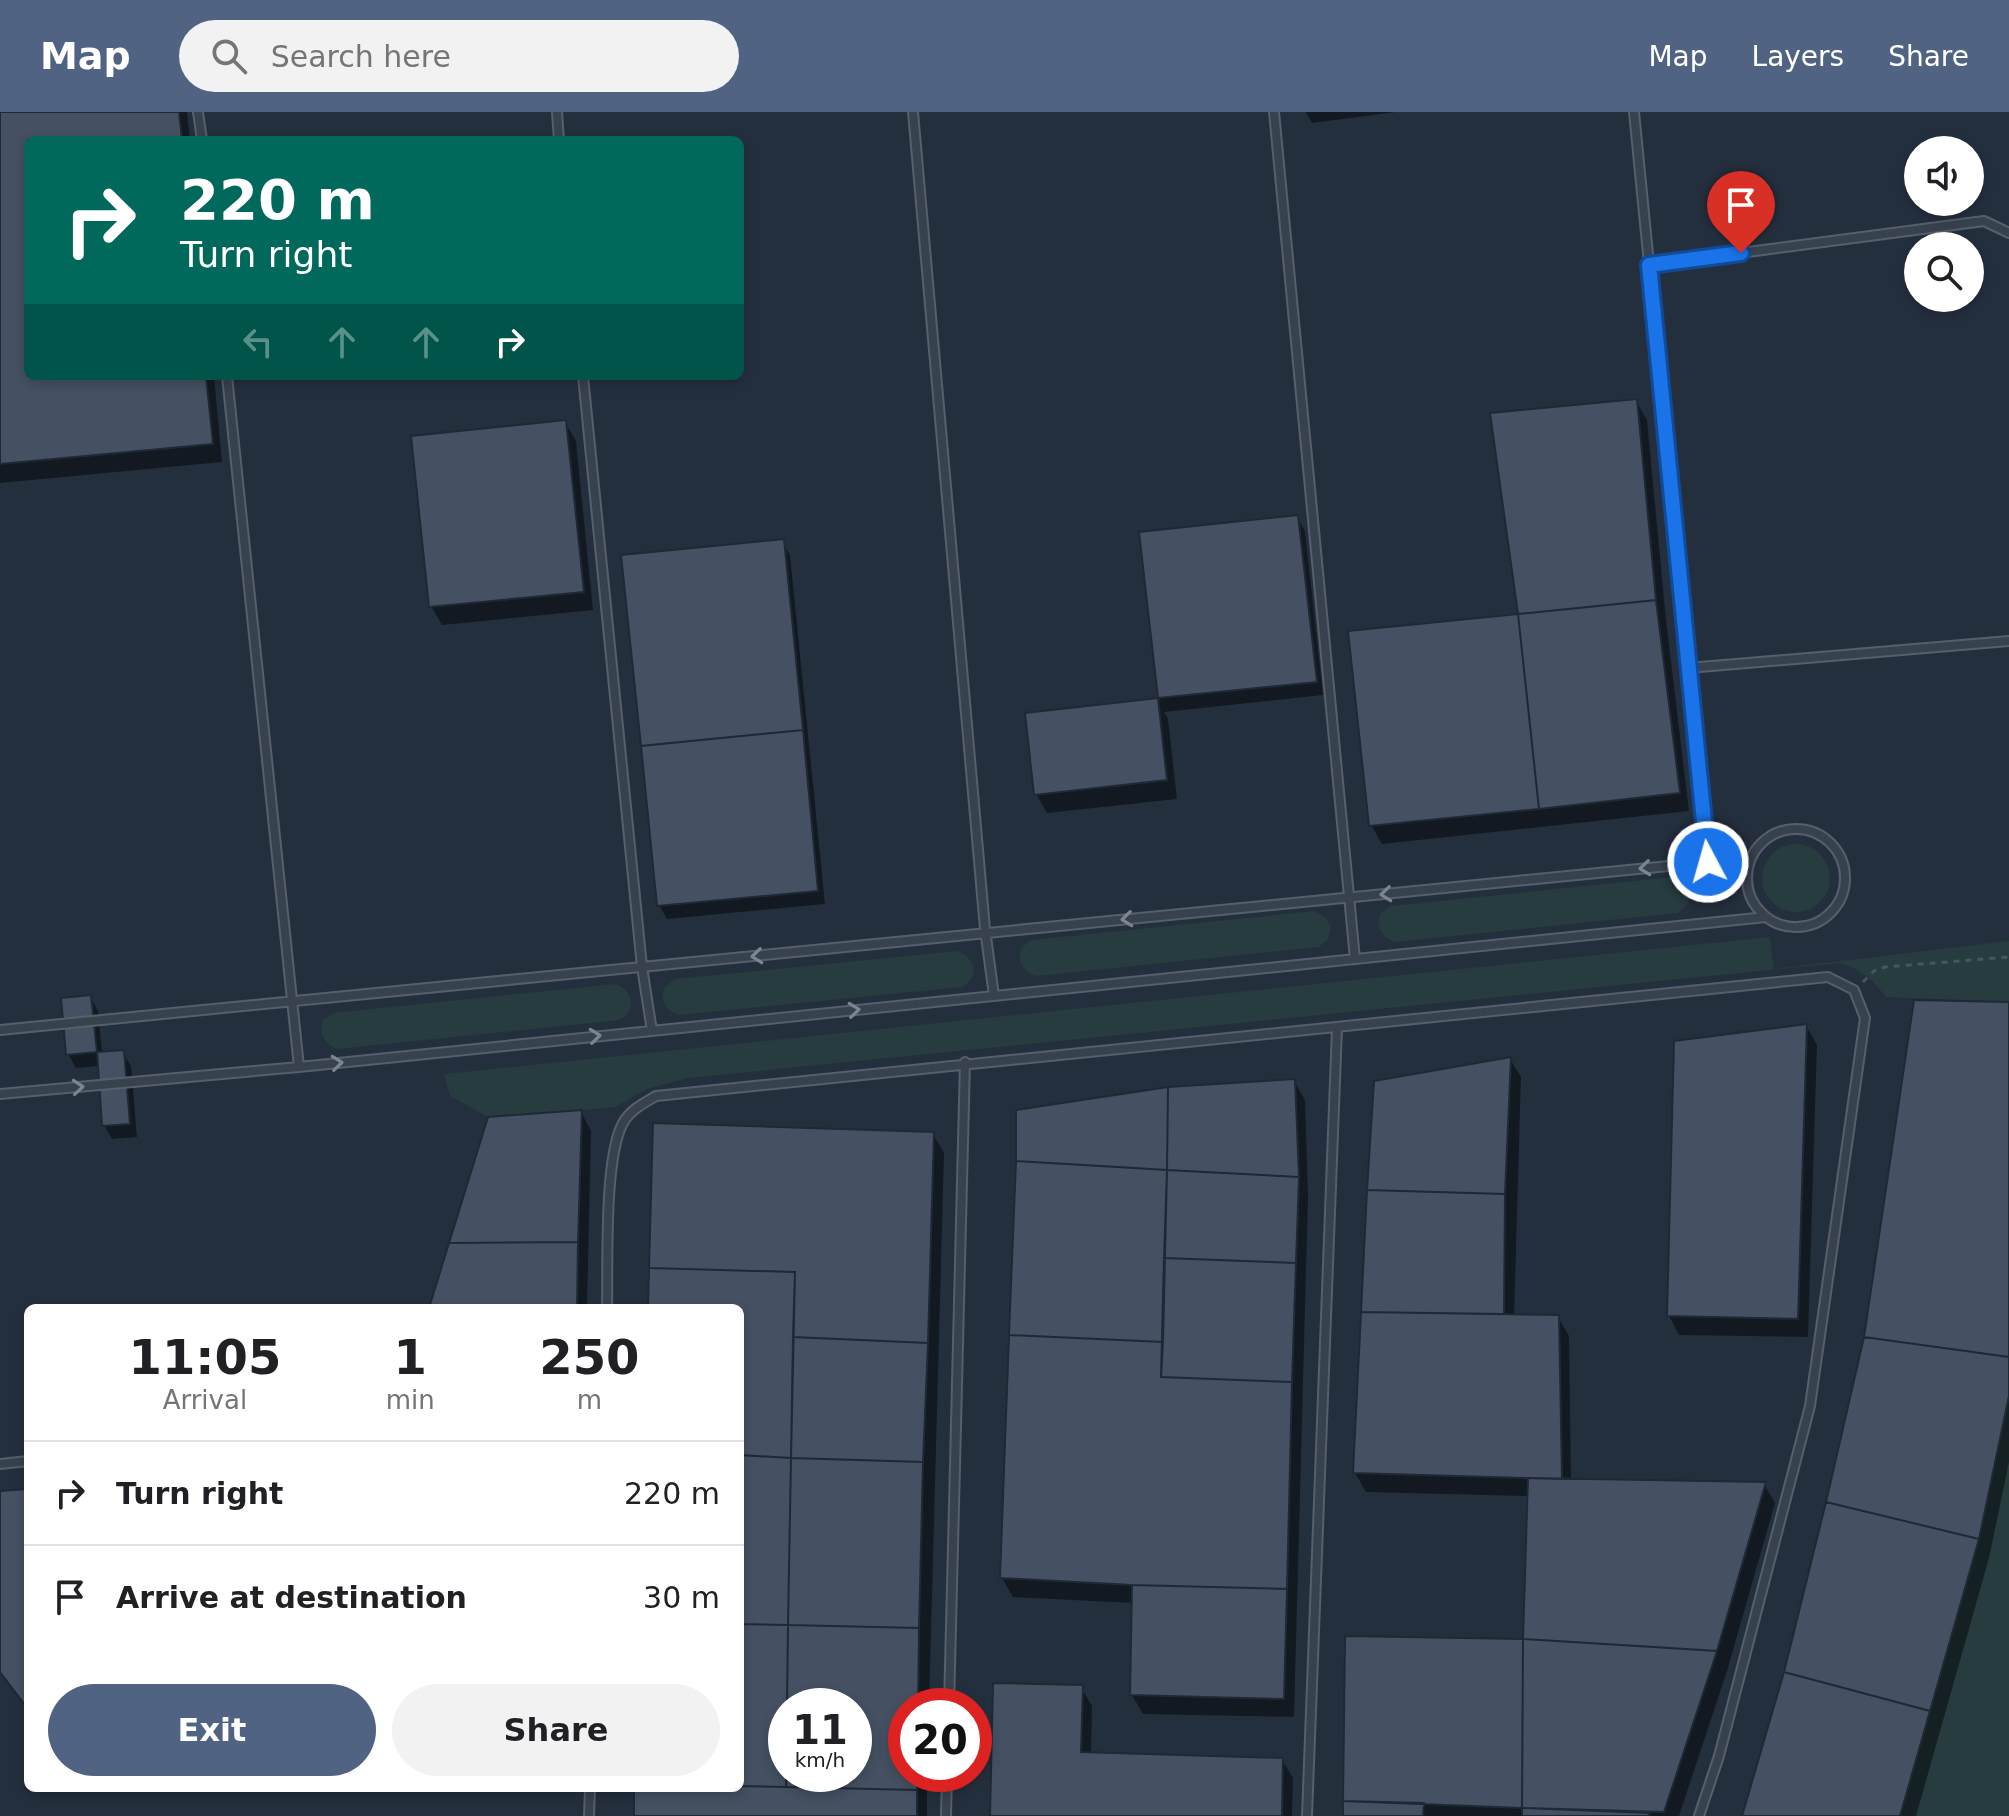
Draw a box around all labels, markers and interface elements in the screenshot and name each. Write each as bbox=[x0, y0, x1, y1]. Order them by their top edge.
search box bbox=[179, 20, 739, 92]
text: Map bbox=[40, 34, 131, 78]
icon: search bbox=[207, 34, 251, 78]
text: Search here bbox=[271, 39, 451, 74]
text: Map bbox=[1648, 40, 1708, 73]
text: Layers bbox=[1752, 40, 1844, 73]
text: Share bbox=[1888, 40, 1969, 73]
map controls bbox=[1904, 136, 1984, 312]
button: sound bbox=[1904, 136, 1984, 216]
text: 220 m bbox=[180, 167, 375, 232]
icon: right bbox=[48, 168, 152, 272]
pin bbox=[1707, 171, 1775, 253]
icon: arrive bbox=[1719, 183, 1763, 227]
button: search bbox=[1904, 232, 1984, 312]
text: Turn right bbox=[180, 234, 352, 275]
icon: left bbox=[236, 320, 280, 364]
icon: ahead bbox=[320, 320, 364, 364]
icon: ahead bbox=[404, 320, 448, 364]
icon: right bbox=[488, 320, 532, 364]
position arrow bbox=[1666, 820, 1750, 904]
one-way arrow bbox=[1638, 860, 1651, 877]
one-way arrow bbox=[1379, 885, 1392, 902]
one-way arrow bbox=[1120, 911, 1133, 928]
one-way arrow bbox=[750, 947, 763, 964]
one-way arrow bbox=[848, 1002, 861, 1019]
one-way arrow bbox=[589, 1028, 602, 1045]
one-way arrow bbox=[330, 1055, 343, 1072]
one-way arrow bbox=[72, 1079, 85, 1096]
text: 11:05 bbox=[128, 1329, 281, 1385]
text: 1 bbox=[394, 1329, 427, 1385]
text: 250 bbox=[539, 1329, 639, 1385]
text: Arrival bbox=[163, 1385, 247, 1415]
text: min bbox=[386, 1385, 435, 1415]
text: m bbox=[577, 1385, 602, 1415]
icon: right bbox=[48, 1471, 92, 1515]
text: Turn right bbox=[116, 1476, 283, 1511]
text: 220 m bbox=[624, 1476, 720, 1511]
icon: arrive bbox=[48, 1575, 92, 1619]
text: Arrive at destination bbox=[116, 1580, 467, 1615]
text: 30 m bbox=[643, 1580, 720, 1615]
button: Exit bbox=[48, 1684, 376, 1776]
button: Share bbox=[392, 1684, 720, 1776]
speed limit sign: 20 bbox=[888, 1688, 992, 1792]
text: 11 bbox=[792, 1707, 848, 1753]
text: km/h bbox=[795, 1748, 845, 1772]

